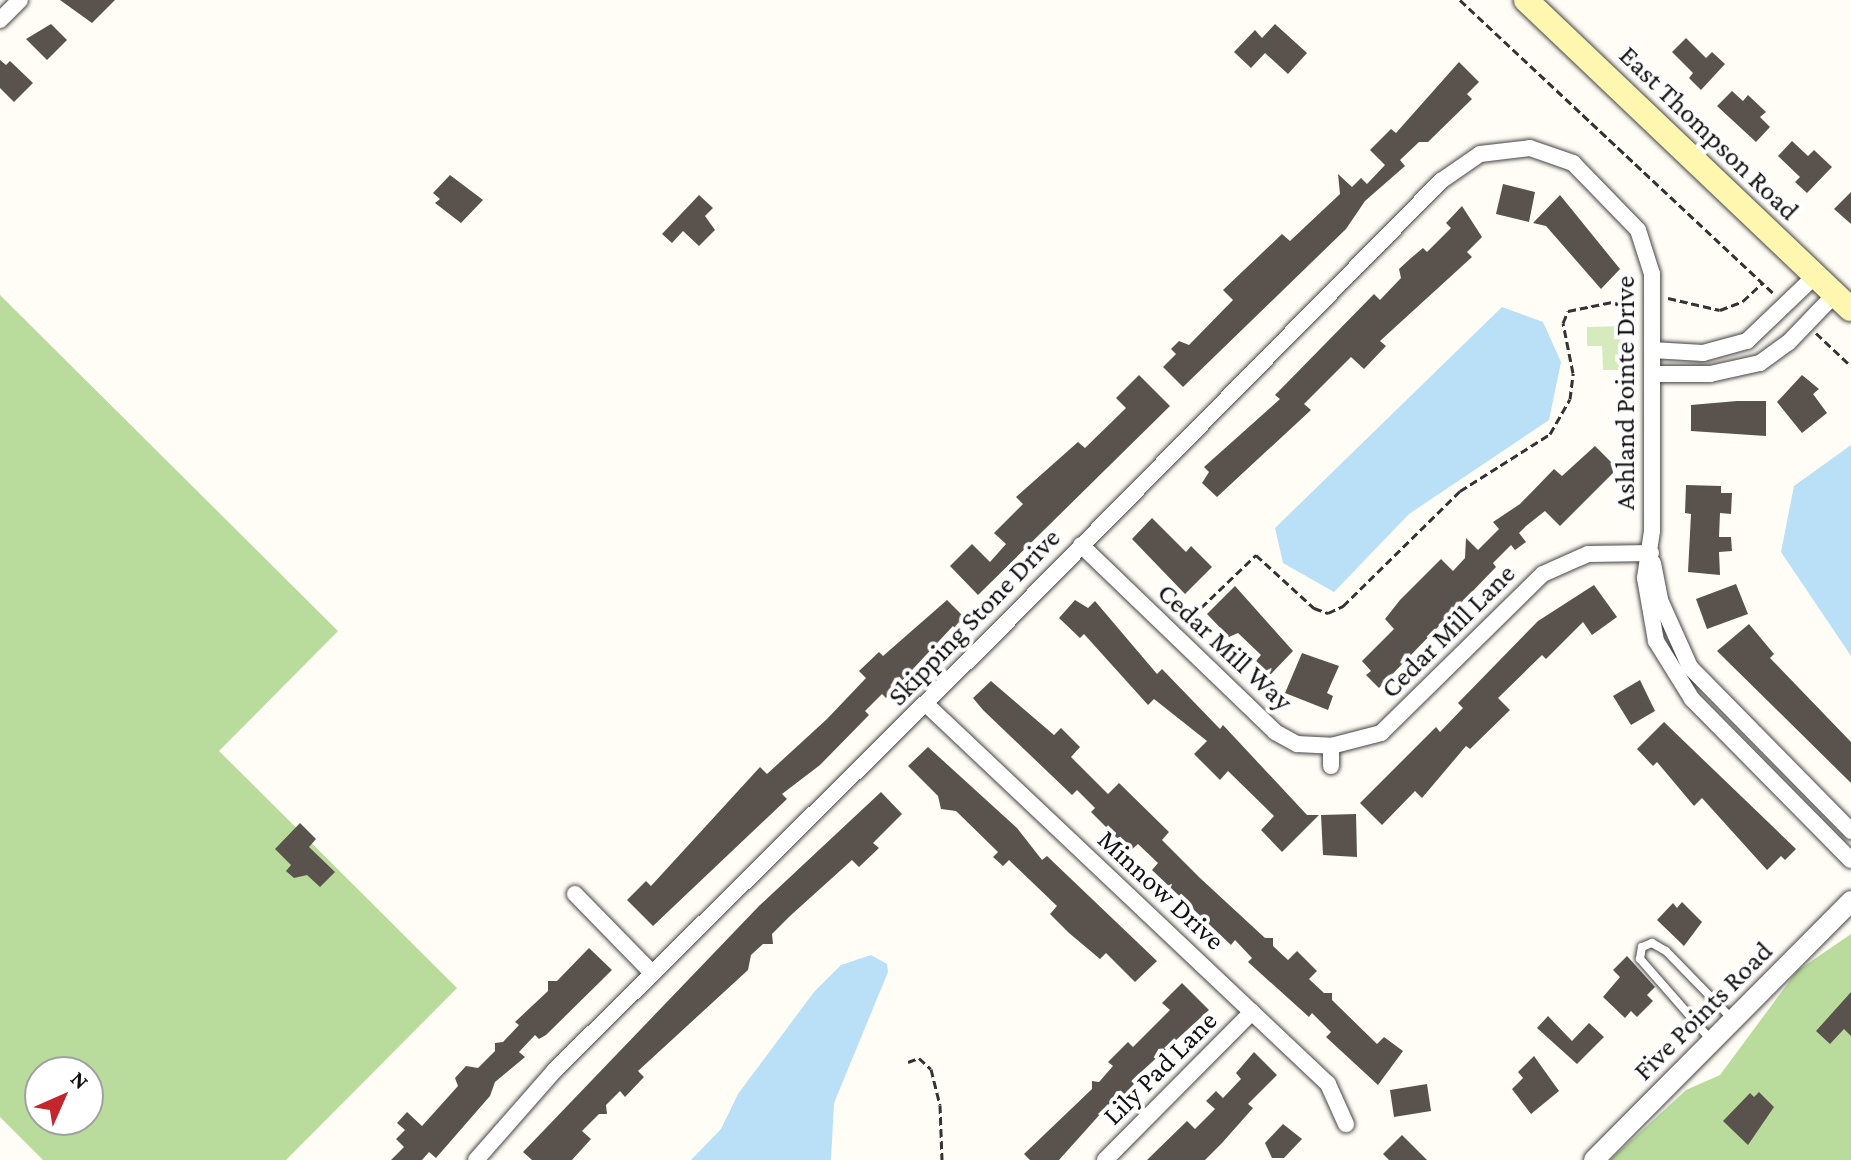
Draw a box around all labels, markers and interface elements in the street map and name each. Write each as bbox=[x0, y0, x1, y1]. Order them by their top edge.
street label: East Thompson Road bbox=[1612, 39, 1806, 227]
street label: Ashland Pointe Drive bbox=[1608, 276, 1642, 510]
street label: Skipping Stone Drive bbox=[881, 521, 1067, 713]
street label: Cedar Mill Lane bbox=[1374, 557, 1522, 705]
street label: Cedar Mill Way bbox=[1151, 576, 1299, 718]
street label: Minnow Drive bbox=[1091, 823, 1231, 957]
street label: Five Points Road bbox=[1626, 934, 1780, 1088]
street label: Lily Pad Lane bbox=[1096, 1004, 1224, 1132]
north arrow bbox=[24, 1056, 104, 1136]
text: N bbox=[66, 1066, 94, 1094]

